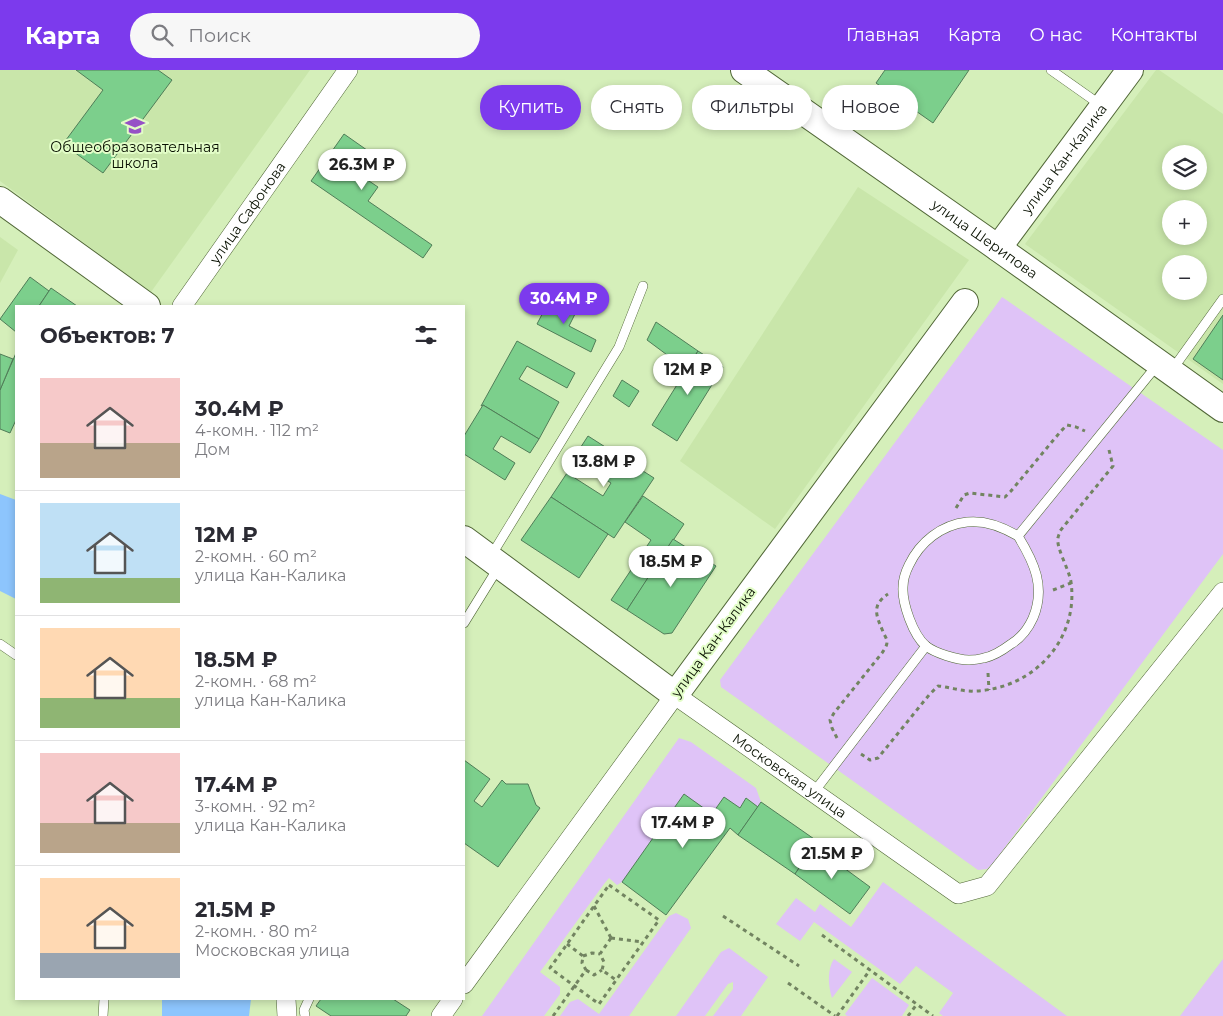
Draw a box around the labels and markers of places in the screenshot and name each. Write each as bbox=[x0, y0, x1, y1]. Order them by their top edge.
school or university icon: Общеобразовательная школа bbox=[124, 115, 146, 137]
place label: Общеобразовательная школа bbox=[50, 138, 220, 172]
pin: 26.3M ₽ bbox=[316, 148, 408, 191]
pin: 30.4M ₽ bbox=[518, 282, 610, 325]
pin: 12M ₽ bbox=[653, 354, 723, 396]
pin: 13.8M ₽ bbox=[558, 446, 650, 488]
pin: 18.5M ₽ bbox=[625, 546, 717, 588]
pin: 17.4M ₽ bbox=[637, 806, 729, 849]
pin: 21.5M ₽ bbox=[786, 838, 878, 880]

